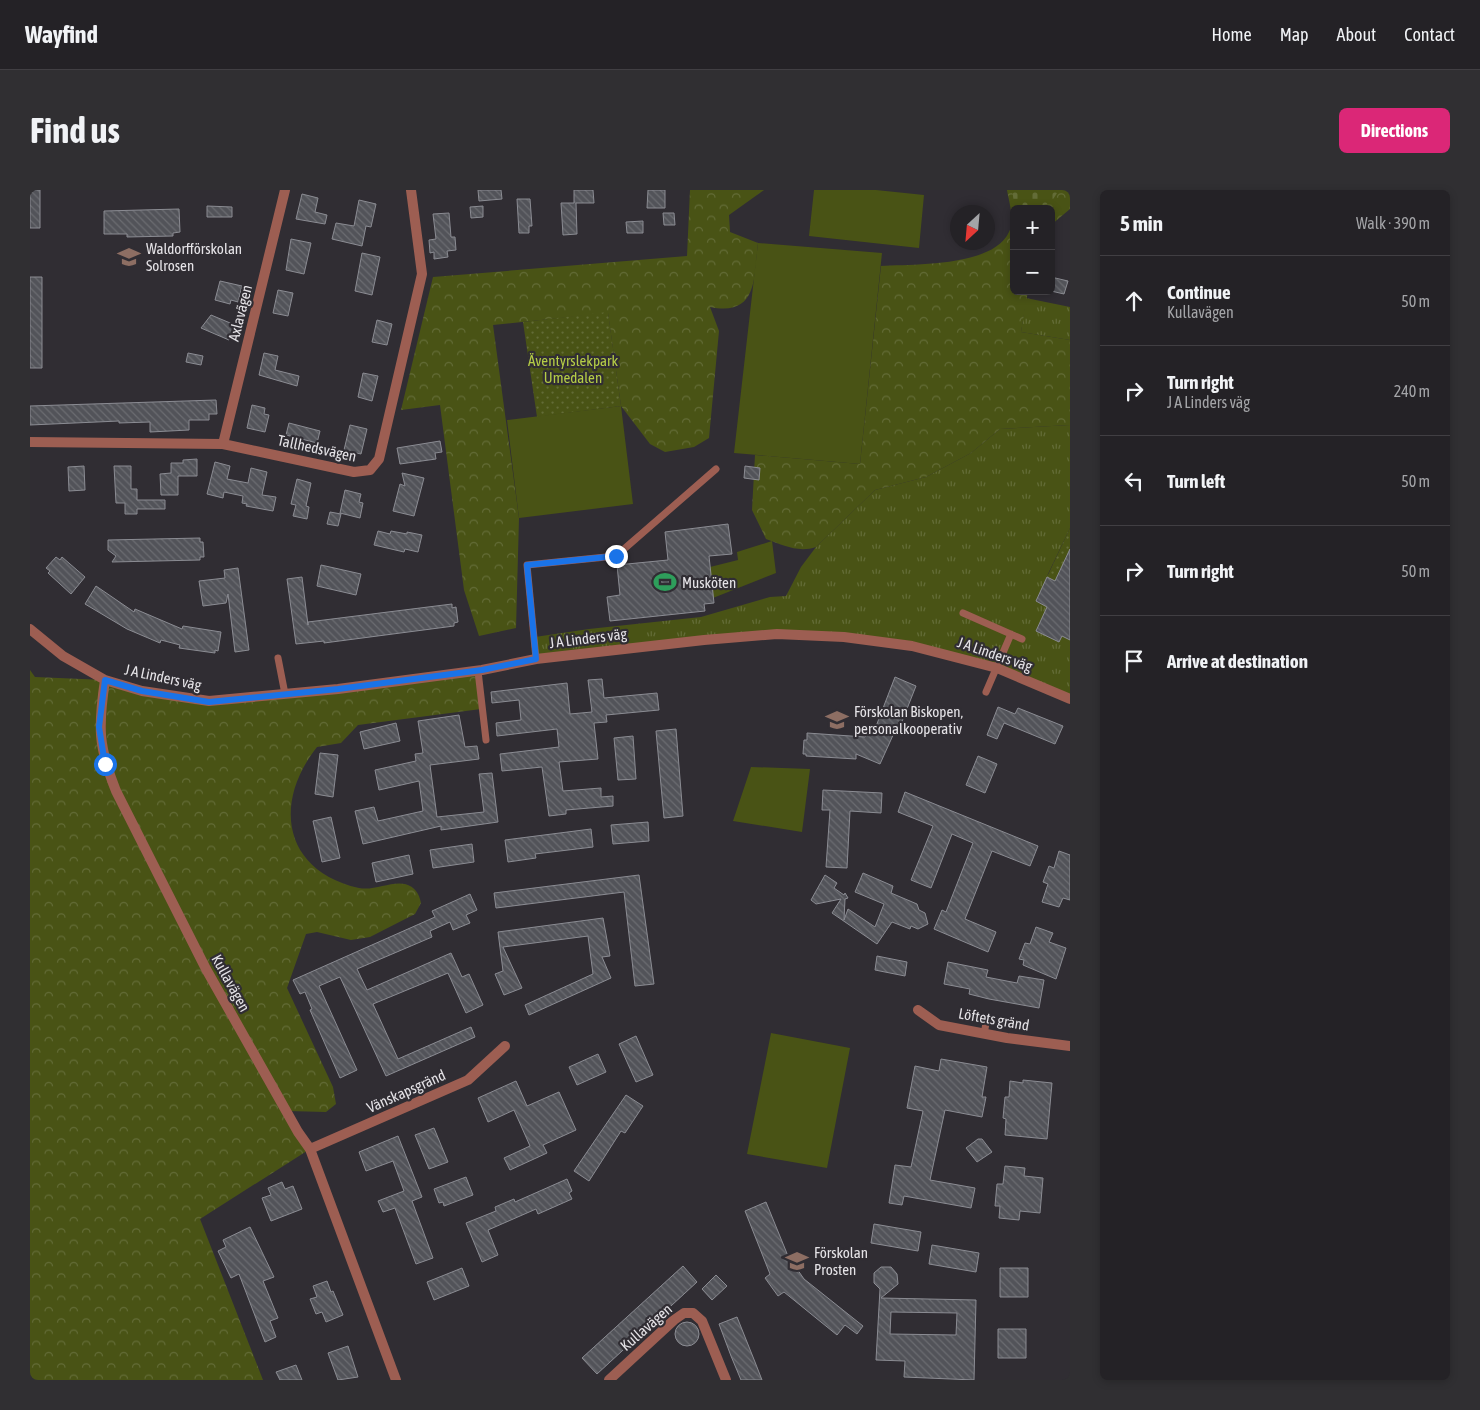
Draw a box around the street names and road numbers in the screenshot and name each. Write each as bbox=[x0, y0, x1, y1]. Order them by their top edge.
street label: Axlavägen bbox=[225, 283, 255, 343]
street label: Tallhedsvägen bbox=[276, 431, 358, 465]
street label: J A Linders väg bbox=[548, 625, 628, 651]
street label: J A Linders väg bbox=[955, 633, 1035, 675]
street label: J A Linders väg bbox=[123, 661, 203, 694]
street label: Kullavägen bbox=[208, 951, 254, 1015]
street label: Löftets gränd bbox=[957, 1004, 1031, 1034]
street label: Vänskapsgränd bbox=[364, 1066, 448, 1116]
street label: Kullavägen bbox=[617, 1300, 675, 1354]

